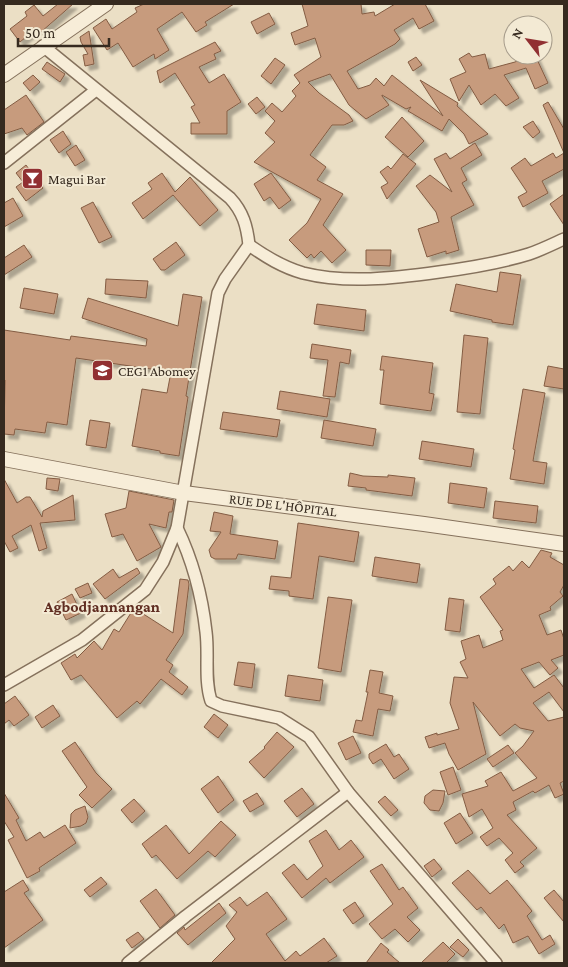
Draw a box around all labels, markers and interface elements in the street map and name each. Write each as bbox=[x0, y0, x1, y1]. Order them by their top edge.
scale bar bbox=[18, 15, 109, 47]
north arrow bbox=[503, 15, 553, 65]
text: 50 m bbox=[25, 25, 55, 41]
text: N bbox=[508, 25, 526, 42]
bar icon: Magui Bar bbox=[20, 167, 44, 191]
place label: Magui Bar bbox=[48, 171, 106, 187]
school or university icon: CEG1 Abomey bbox=[90, 359, 114, 383]
place label: CEG1 Abomey bbox=[118, 363, 196, 379]
street label: RUE DE L'HÔPITAL bbox=[228, 490, 338, 520]
district label: Agbodjannangan bbox=[43, 598, 160, 616]

